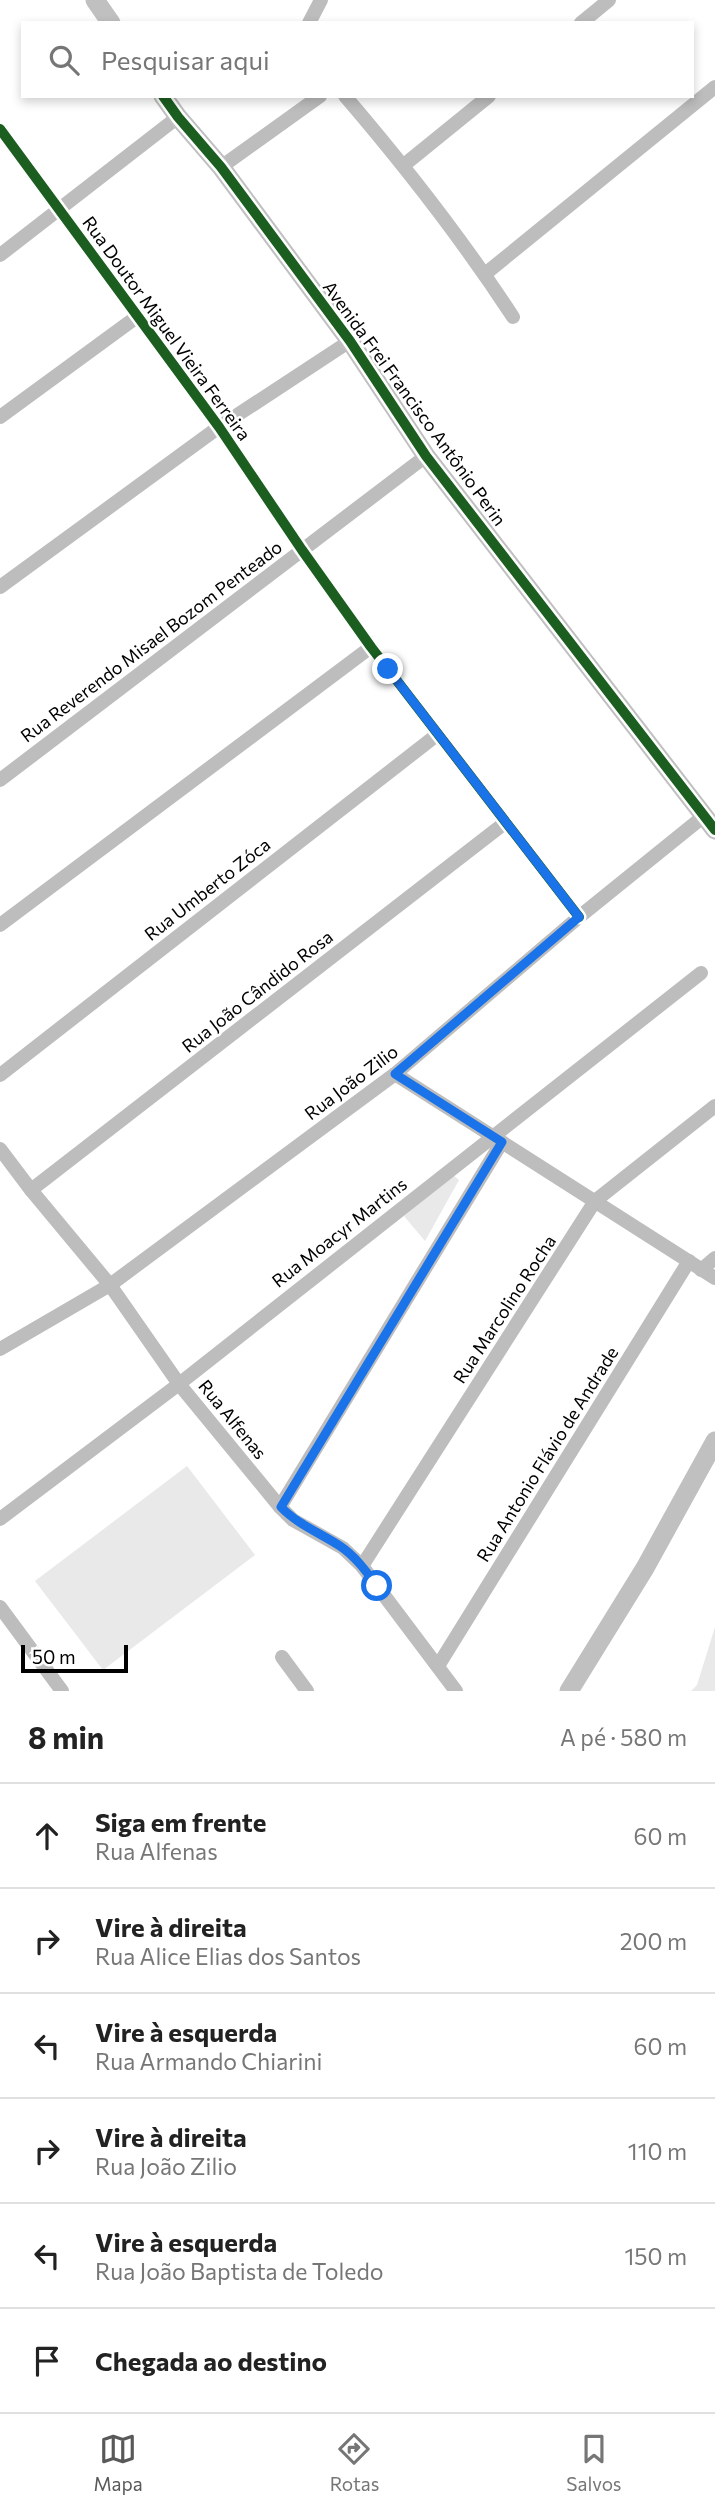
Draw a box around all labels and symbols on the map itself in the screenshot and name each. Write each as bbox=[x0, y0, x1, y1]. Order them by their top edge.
street label: Rua Doutor Miguel Vieira Ferreira bbox=[78, 212, 256, 444]
street label: Avenida Frei Francisco Antônio Perin bbox=[319, 276, 511, 530]
street label: Rua Reverendo Misael Bozom Penteado bbox=[16, 535, 286, 747]
route end bbox=[372, 653, 403, 684]
street label: Rua Umberto Zóca bbox=[140, 833, 274, 945]
street label: Rua João Cândido Rosa bbox=[177, 925, 337, 1057]
street label: Rua João Zilio bbox=[300, 1040, 402, 1124]
street label: Rua Moacyr Martins bbox=[267, 1172, 411, 1292]
street label: Rua Marcolino Rocha bbox=[448, 1231, 560, 1387]
street label: Rua Antonio Flávio de Andrade bbox=[472, 1342, 622, 1566]
street label: Rua Alfenas bbox=[194, 1375, 272, 1463]
route start bbox=[361, 1570, 392, 1601]
scale bar bbox=[21, 1642, 128, 1674]

